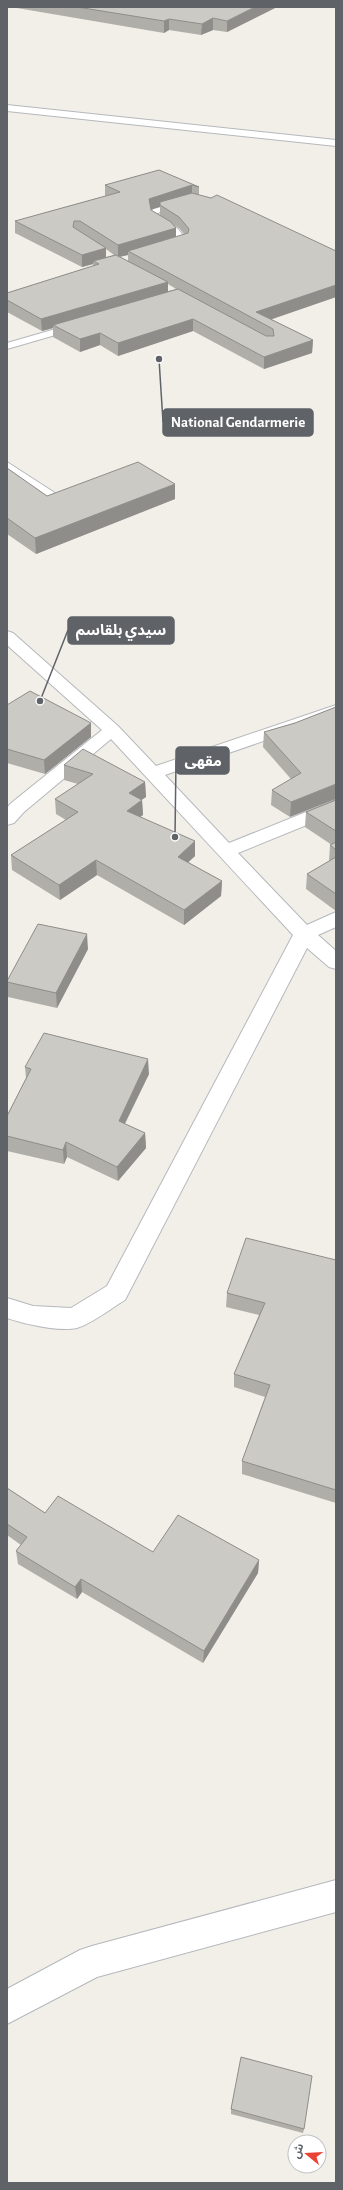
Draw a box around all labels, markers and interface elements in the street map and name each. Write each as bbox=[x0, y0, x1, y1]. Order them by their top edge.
callout: National Gendarmerie bbox=[163, 409, 313, 436]
text: National Gendarmerie bbox=[171, 415, 305, 430]
callout: سيدي بلقاسم bbox=[68, 617, 174, 644]
text: سيدي بلقاسم bbox=[76, 623, 166, 641]
callout: مقهى bbox=[176, 747, 229, 774]
text: مقهى bbox=[184, 754, 222, 770]
north arrow bbox=[287, 2134, 327, 2174]
text: ش bbox=[290, 2142, 306, 2160]

